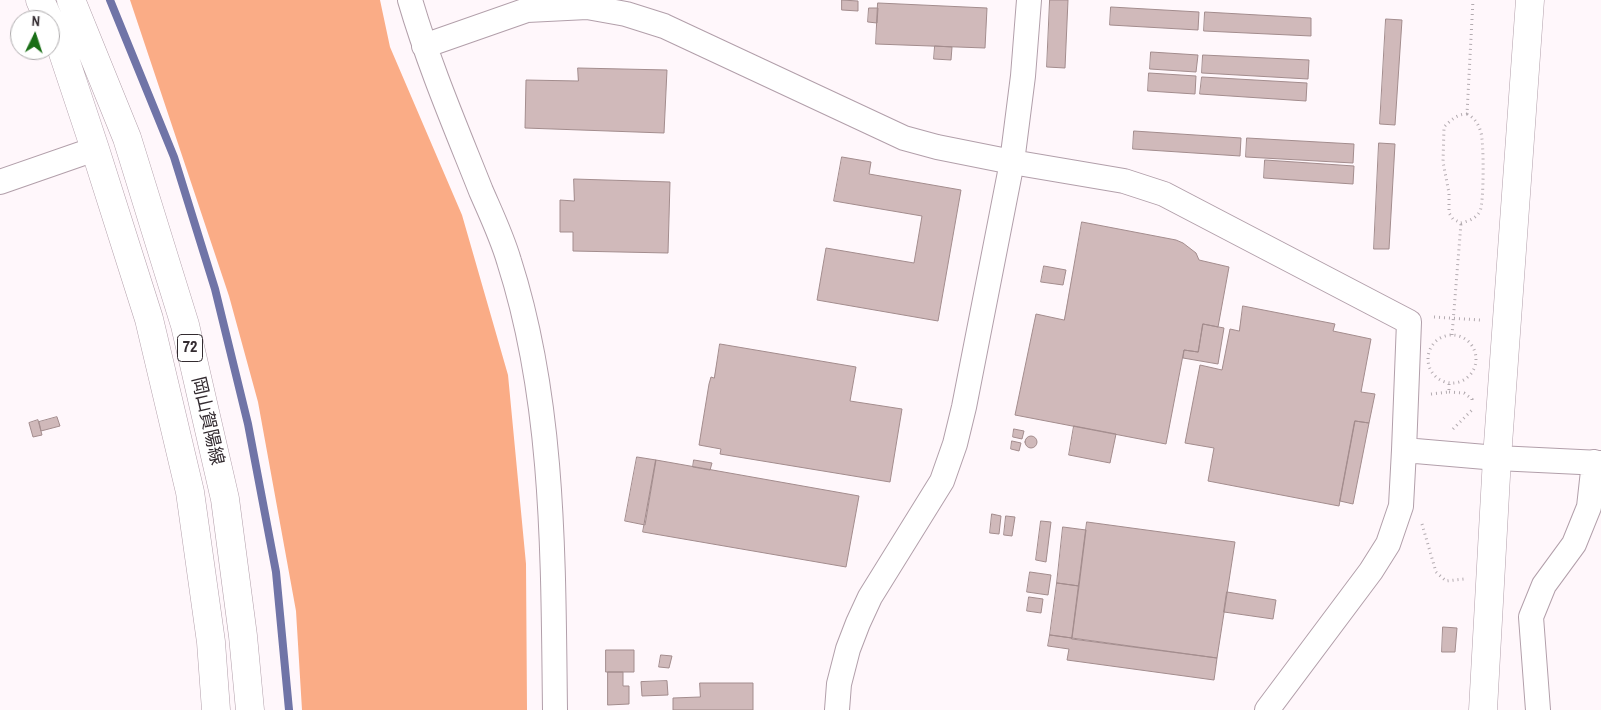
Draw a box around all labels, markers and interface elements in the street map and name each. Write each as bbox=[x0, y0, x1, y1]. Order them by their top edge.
north arrow bbox=[10, 10, 60, 60]
text: N bbox=[31, 12, 41, 30]
road number: 72 bbox=[178, 334, 202, 362]
street label: 岡山賀陽線 bbox=[186, 375, 228, 467]

